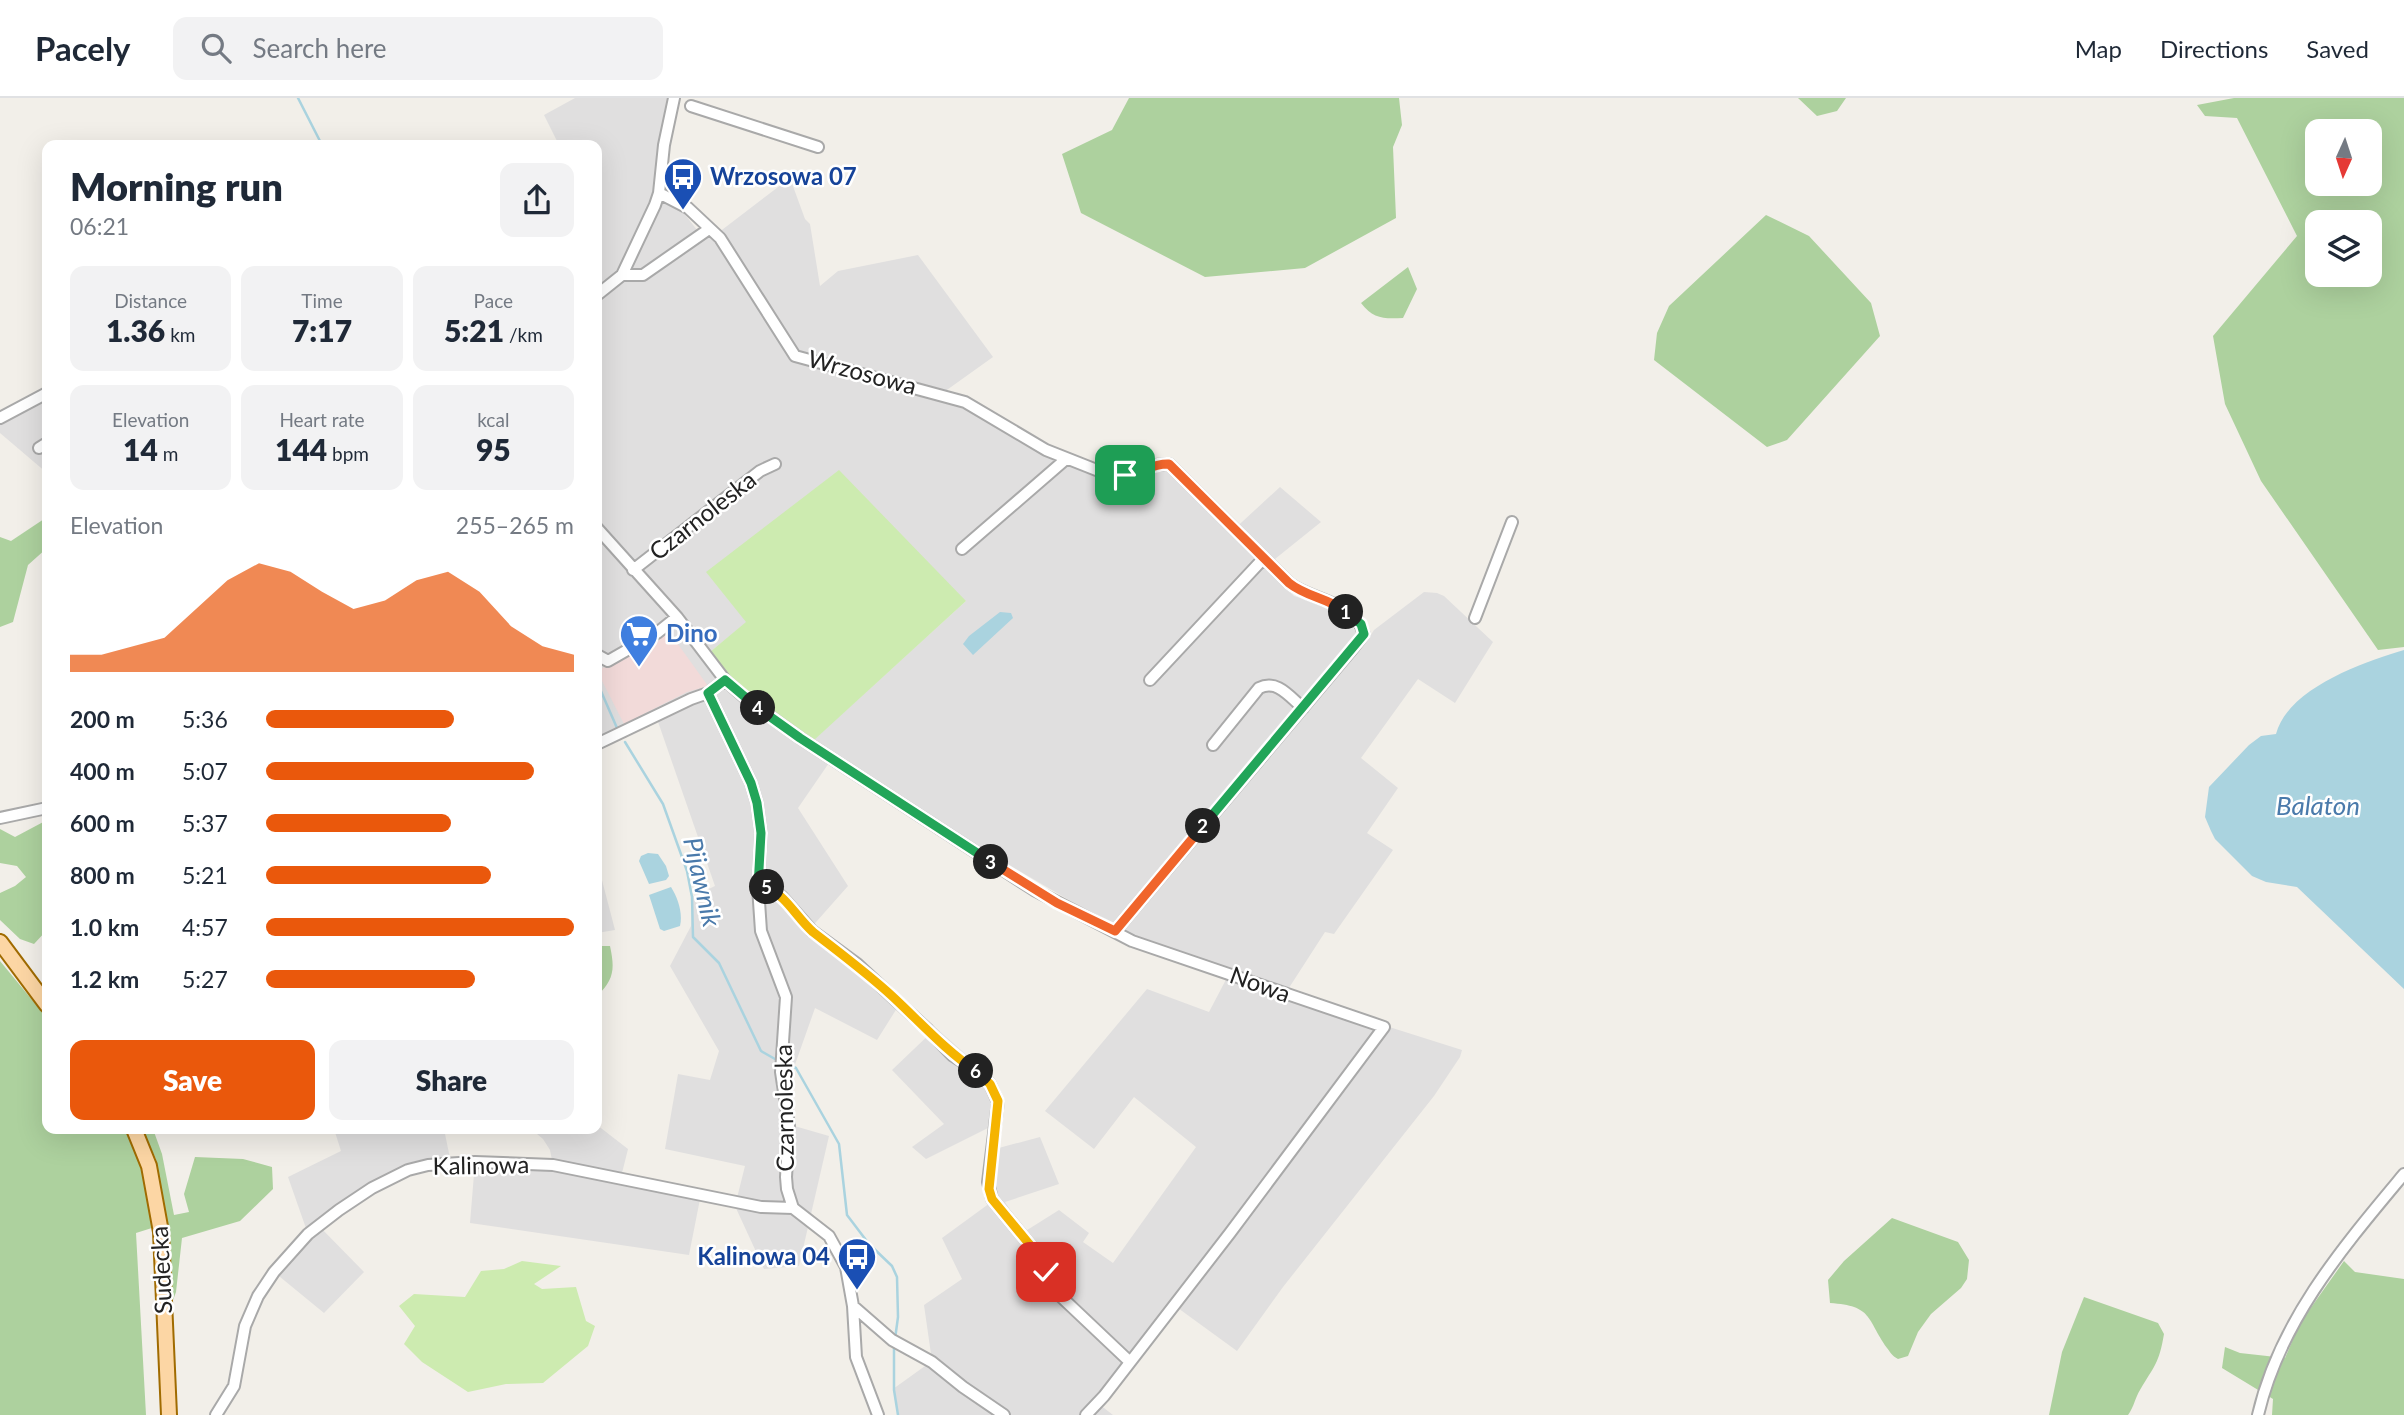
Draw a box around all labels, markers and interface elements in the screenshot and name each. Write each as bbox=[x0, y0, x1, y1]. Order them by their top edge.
search box bbox=[173, 17, 663, 80]
text: Pacely bbox=[35, 28, 131, 68]
icon: search bbox=[197, 29, 235, 67]
text: Search here bbox=[253, 32, 387, 64]
text: Map bbox=[2075, 34, 2122, 63]
text: Directions bbox=[2160, 34, 2268, 63]
text: Saved bbox=[2306, 34, 2369, 63]
north arrow bbox=[2305, 119, 2382, 196]
map controls bbox=[2305, 119, 2382, 287]
bus stop icon: Wrzosowa 07 bbox=[662, 156, 704, 211]
place label: Wrzosowa 07 bbox=[710, 161, 857, 190]
text: Morning run bbox=[70, 163, 283, 209]
button: share bbox=[500, 163, 574, 237]
button: layers bbox=[2305, 210, 2382, 287]
text: 06:21 bbox=[70, 212, 129, 240]
text: Distance bbox=[114, 289, 187, 312]
text: Time bbox=[301, 289, 343, 312]
text: Pace bbox=[474, 289, 513, 312]
text: 1.36 bbox=[106, 312, 165, 348]
text: 7:17 bbox=[292, 312, 352, 348]
text: 5:21 bbox=[444, 312, 504, 348]
text: km bbox=[165, 323, 195, 346]
text: /km bbox=[504, 323, 543, 346]
street label: Wrzosowa bbox=[805, 343, 920, 400]
text: Elevation bbox=[112, 408, 189, 431]
text: Heart rate bbox=[279, 408, 365, 431]
text: kcal bbox=[477, 408, 509, 431]
text: 14 bbox=[123, 431, 158, 467]
text: 144 bbox=[275, 431, 327, 467]
text: 95 bbox=[476, 431, 511, 467]
text: m bbox=[158, 442, 178, 465]
text: bpm bbox=[327, 442, 369, 465]
pin bbox=[1095, 445, 1155, 505]
icon: arrive bbox=[1106, 456, 1144, 494]
street label: Czarnoleska bbox=[643, 464, 761, 565]
text: Elevation bbox=[70, 511, 163, 539]
text: 255–265 m bbox=[456, 511, 574, 539]
pin: 1 bbox=[1328, 594, 1364, 630]
text: 1 bbox=[1340, 600, 1351, 623]
supermarket icon: Dino bbox=[618, 613, 660, 668]
place label: Dino bbox=[666, 618, 717, 647]
pin: 4 bbox=[740, 690, 776, 726]
text: 4 bbox=[752, 696, 763, 719]
text: 200 m bbox=[70, 705, 135, 733]
text: 5:36 bbox=[182, 705, 228, 733]
text: 400 m bbox=[70, 757, 135, 785]
text: 5:07 bbox=[182, 757, 228, 785]
water label: Balaton bbox=[2276, 789, 2360, 821]
pin: 2 bbox=[1186, 808, 1220, 844]
text: 600 m bbox=[70, 809, 135, 837]
text: 5:37 bbox=[182, 809, 228, 837]
text: 2 bbox=[1197, 814, 1208, 837]
water label: Pijawnik bbox=[677, 834, 729, 930]
pin: 3 bbox=[974, 844, 1009, 880]
text: 3 bbox=[985, 850, 996, 873]
text: 800 m bbox=[70, 861, 135, 889]
text: 5:21 bbox=[182, 861, 228, 889]
pin: 5 bbox=[750, 870, 784, 904]
text: 5 bbox=[761, 875, 772, 898]
text: 1.0 km bbox=[70, 913, 139, 941]
text: 4:57 bbox=[182, 913, 228, 941]
street label: Nowa bbox=[1226, 959, 1295, 1008]
text: 1.2 km bbox=[70, 965, 139, 993]
text: 5:27 bbox=[182, 965, 228, 993]
button: Save bbox=[70, 1040, 315, 1120]
button: Share bbox=[329, 1040, 574, 1120]
street label: Czarnoleska bbox=[768, 1044, 799, 1172]
pin: 6 bbox=[958, 1054, 993, 1088]
text: 6 bbox=[970, 1059, 981, 1082]
street label: Kalinowa bbox=[432, 1149, 530, 1180]
street label: Sudecka bbox=[144, 1225, 177, 1315]
bus stop icon: Kalinowa 04 bbox=[836, 1236, 878, 1291]
place label: Kalinowa 04 bbox=[697, 1241, 830, 1270]
pin bbox=[1016, 1242, 1076, 1302]
icon: check bbox=[1027, 1253, 1065, 1291]

